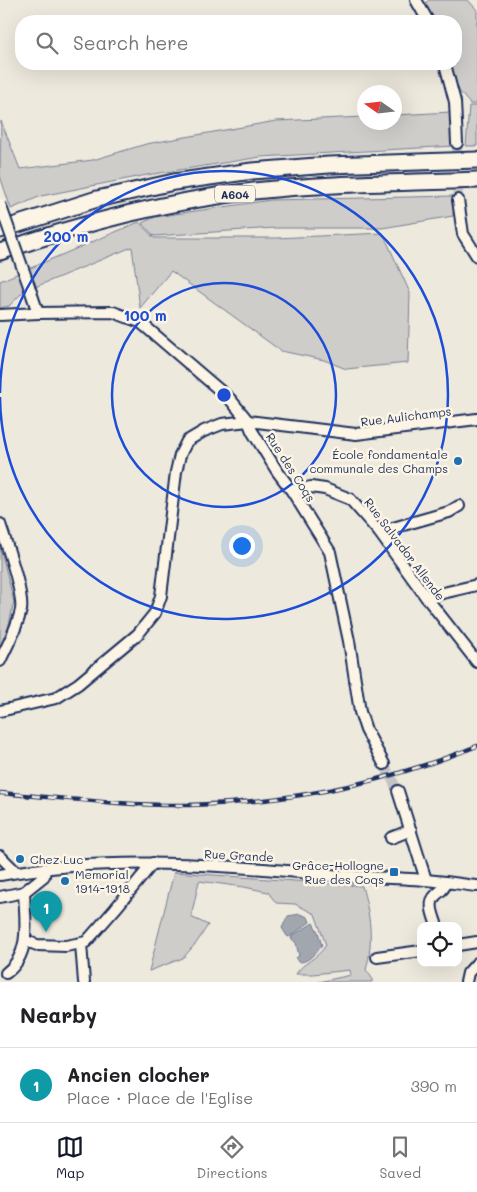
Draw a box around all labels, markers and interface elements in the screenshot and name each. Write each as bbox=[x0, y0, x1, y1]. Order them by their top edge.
search box bbox=[15, 15, 462, 70]
icon: search bbox=[33, 29, 61, 57]
text: Search here bbox=[73, 30, 189, 55]
north arrow bbox=[357, 85, 402, 130]
road number: A604 bbox=[215, 185, 255, 202]
text: 200 m bbox=[44, 226, 89, 246]
text: 100 m bbox=[123, 305, 167, 325]
centre of rings bbox=[215, 386, 233, 404]
street label: Rue Aulichamps bbox=[360, 402, 452, 429]
street label: Rue des Coqs bbox=[263, 429, 319, 505]
place label: École fondamentale communale des Champs bbox=[309, 446, 448, 476]
marker: École fondamentale communale des Champs bbox=[452, 455, 464, 467]
street label: Rue Salvador Allende bbox=[361, 494, 449, 604]
your location bbox=[229, 533, 255, 559]
street label: Rue Grande bbox=[204, 845, 274, 865]
place label: Chez Luc bbox=[30, 851, 83, 867]
marker: Chez Luc bbox=[14, 853, 26, 865]
place label: Grâce-Hollogne Rue des Coqs bbox=[292, 857, 384, 887]
place label: Memorial 1914-1918 bbox=[75, 866, 130, 896]
marker: Grâce-Hollogne Rue des Coqs bbox=[388, 866, 400, 878]
marker: Memorial 1914-1918 bbox=[59, 875, 71, 887]
pin: 1 bbox=[30, 891, 62, 932]
map controls bbox=[417, 922, 462, 967]
button: locate bbox=[417, 922, 462, 967]
text: Nearby bbox=[20, 1001, 97, 1028]
text: Ancien clocher bbox=[67, 1062, 210, 1087]
text: 1 bbox=[32, 1075, 40, 1096]
text: 390 m bbox=[410, 1075, 457, 1096]
text: Place · Place de l'Eglise bbox=[67, 1087, 253, 1108]
tab: Map bbox=[56, 1133, 84, 1182]
tab: Directions bbox=[196, 1133, 268, 1182]
tab: Saved bbox=[379, 1133, 421, 1182]

